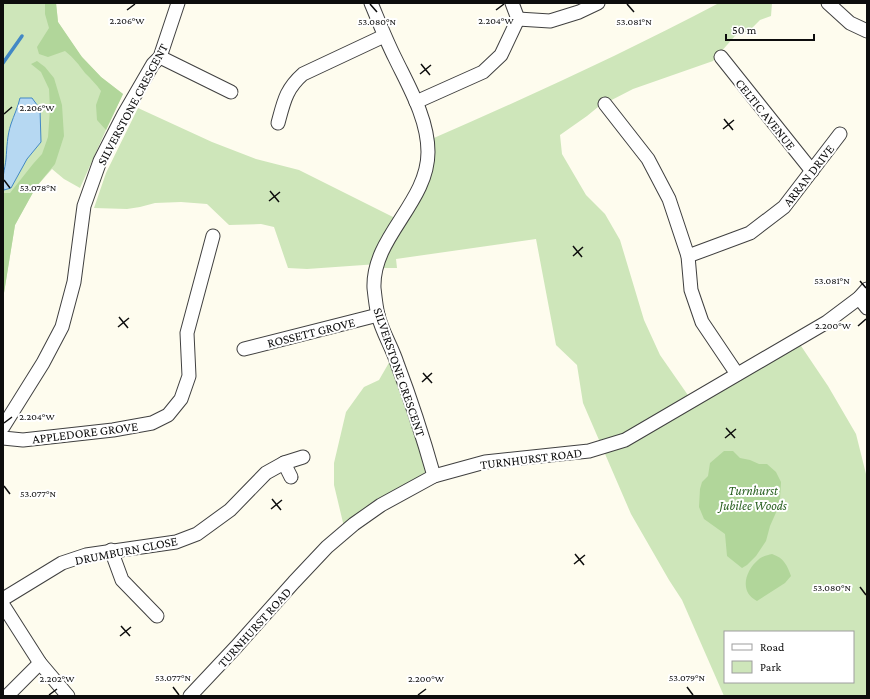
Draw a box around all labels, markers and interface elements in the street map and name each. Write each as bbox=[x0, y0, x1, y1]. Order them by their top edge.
text: 2.206°W bbox=[110, 15, 145, 26]
text: 2.204°W bbox=[478, 15, 514, 26]
text: 53.080°N bbox=[358, 16, 396, 27]
text: 53.081°N bbox=[616, 16, 652, 27]
scale bar bbox=[726, 16, 814, 42]
text: 50 m bbox=[732, 23, 757, 37]
street label: SILVERSTONE CRESCENT bbox=[94, 41, 171, 168]
street label: CELTIC AVENUE bbox=[732, 76, 799, 153]
text: 2.206°W bbox=[20, 102, 55, 113]
street label: ARRAN DRIVE bbox=[780, 142, 837, 209]
text: 53.078°N bbox=[20, 182, 57, 193]
text: 53.081°N bbox=[814, 275, 850, 286]
street label: SILVERSTONE CRESCENT bbox=[370, 306, 429, 439]
street label: ROSSETT GROVE bbox=[266, 314, 357, 351]
text: 2.200°W bbox=[815, 320, 852, 331]
text: 2.204°W bbox=[19, 411, 55, 422]
street label: APPLEDORE GROVE bbox=[31, 419, 139, 446]
street label: TURNHURST ROAD bbox=[479, 445, 583, 472]
park label: Turnhurst Jubilee Woods bbox=[717, 483, 787, 513]
text: 53.077°N bbox=[20, 488, 56, 499]
street label: DRUMBURN CLOSE bbox=[73, 533, 179, 568]
text: 53.080°N bbox=[813, 582, 851, 593]
street label: TURNHURST ROAD bbox=[214, 584, 294, 670]
legend bbox=[724, 631, 854, 683]
text: Road bbox=[760, 640, 785, 654]
text: Park bbox=[760, 660, 782, 674]
text: 53.077°N bbox=[155, 672, 191, 683]
text: 53.079°N bbox=[669, 672, 706, 683]
text: 2.202°W bbox=[40, 673, 75, 684]
text: 2.200°W bbox=[408, 673, 445, 684]

